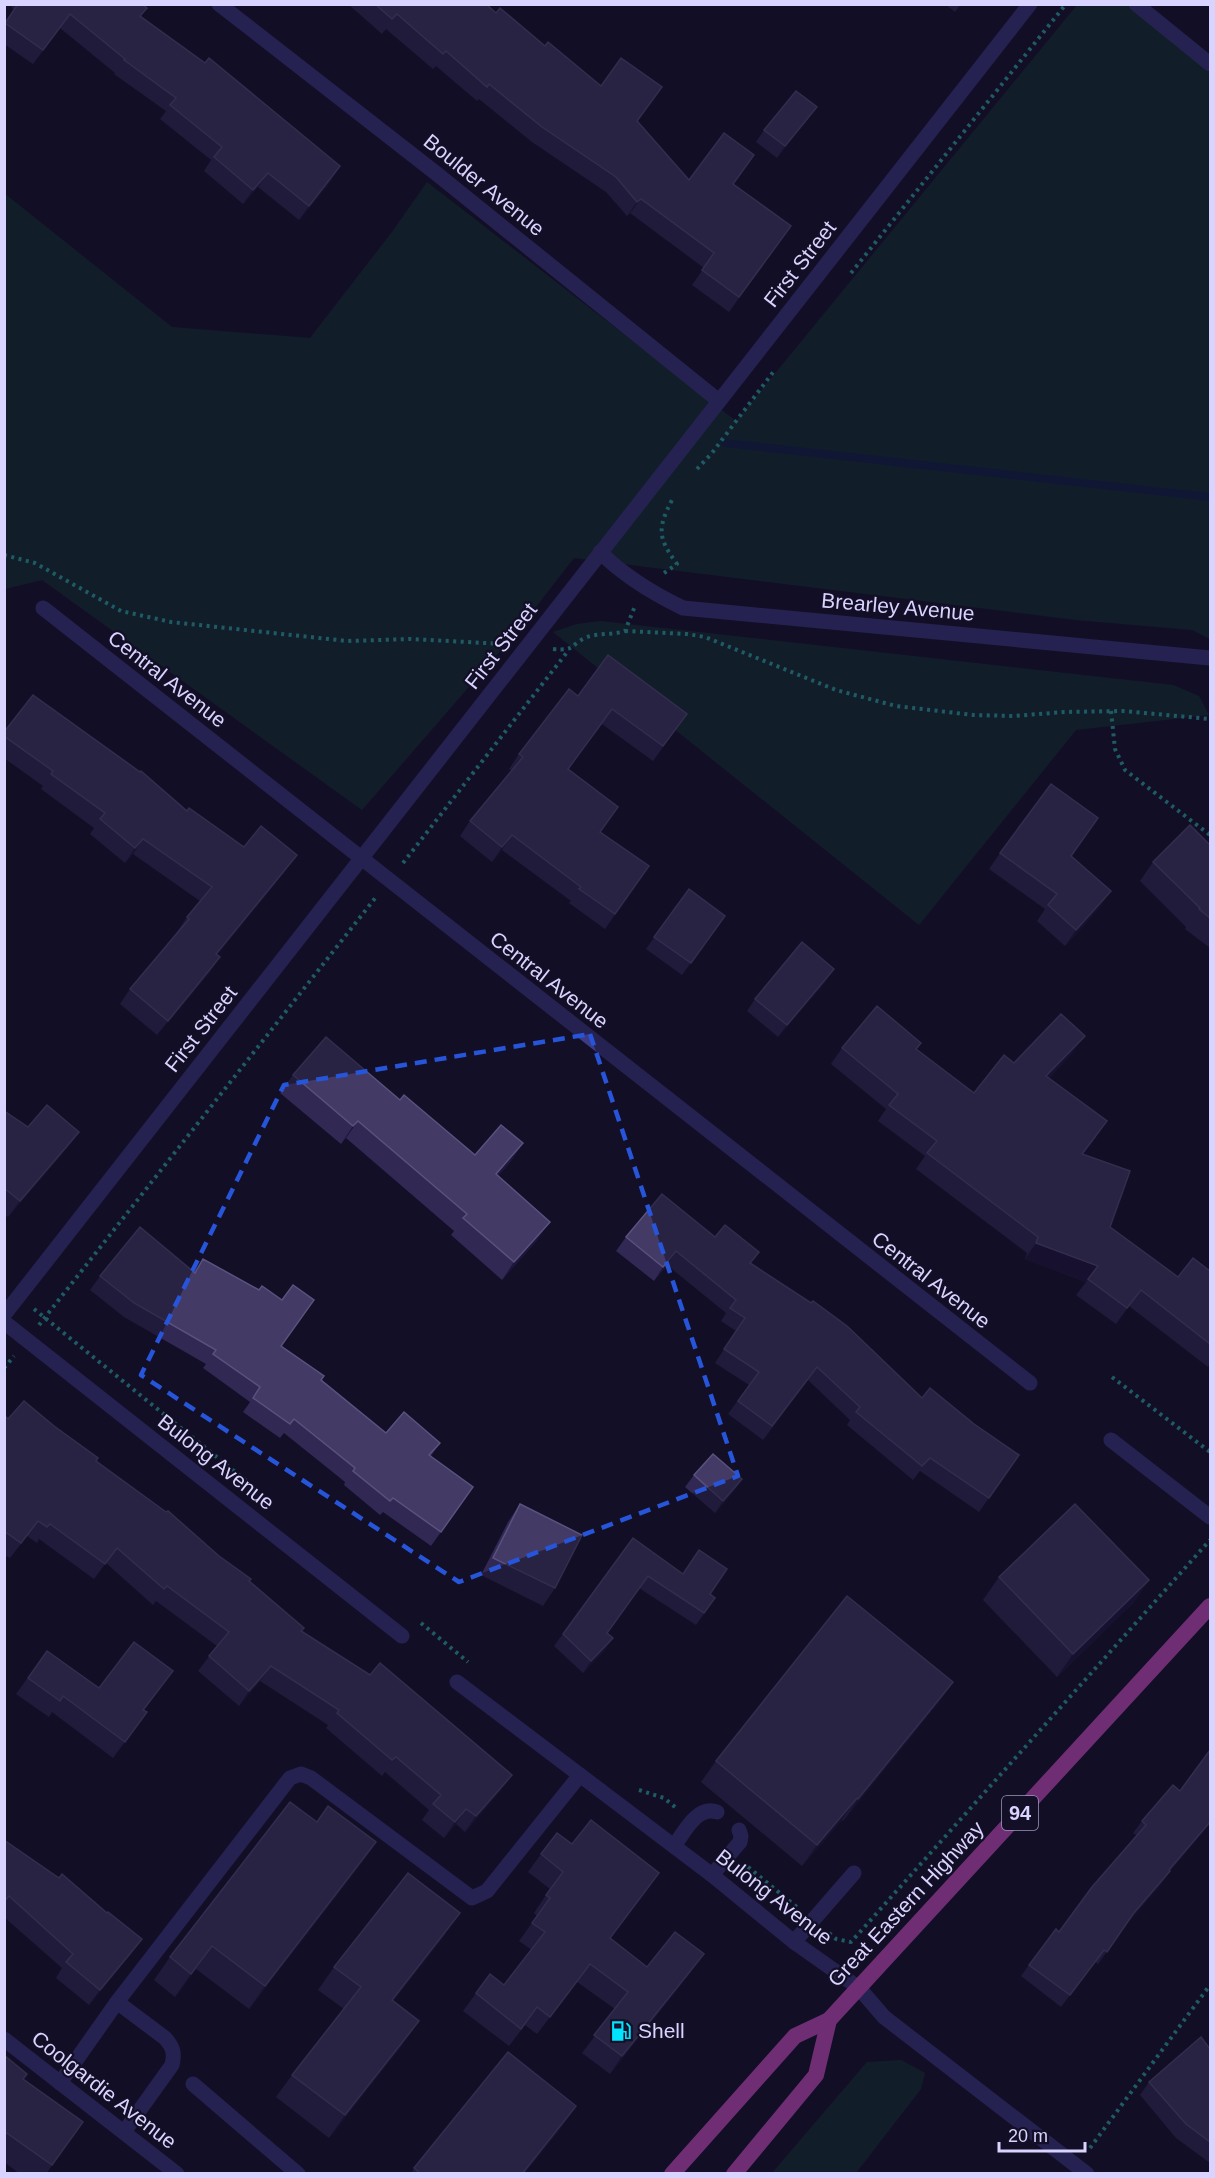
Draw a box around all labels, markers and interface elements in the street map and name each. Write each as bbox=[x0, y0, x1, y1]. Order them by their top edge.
street label: Boulder Avenue bbox=[420, 129, 549, 240]
street label: First Street bbox=[759, 216, 840, 311]
street label: Brearley Avenue bbox=[820, 588, 976, 625]
street label: First Street bbox=[460, 598, 541, 693]
street label: Central Avenue bbox=[104, 625, 231, 732]
street label: Central Avenue bbox=[486, 926, 613, 1033]
street label: First Street bbox=[160, 981, 241, 1076]
street label: Central Avenue bbox=[868, 1226, 995, 1333]
street label: Bulong Avenue bbox=[154, 1409, 279, 1514]
road number: 94 bbox=[1002, 1796, 1038, 1830]
street label: Great Eastern Highway bbox=[823, 1816, 988, 1991]
street label: Bulong Avenue bbox=[712, 1844, 837, 1949]
fuel station icon: Shell bbox=[609, 2019, 633, 2043]
place label: Shell bbox=[638, 2019, 685, 2042]
street label: Coolgardie Avenue bbox=[27, 2026, 181, 2153]
scale bar bbox=[999, 2115, 1084, 2153]
text: 20 m bbox=[1008, 2126, 1048, 2146]

